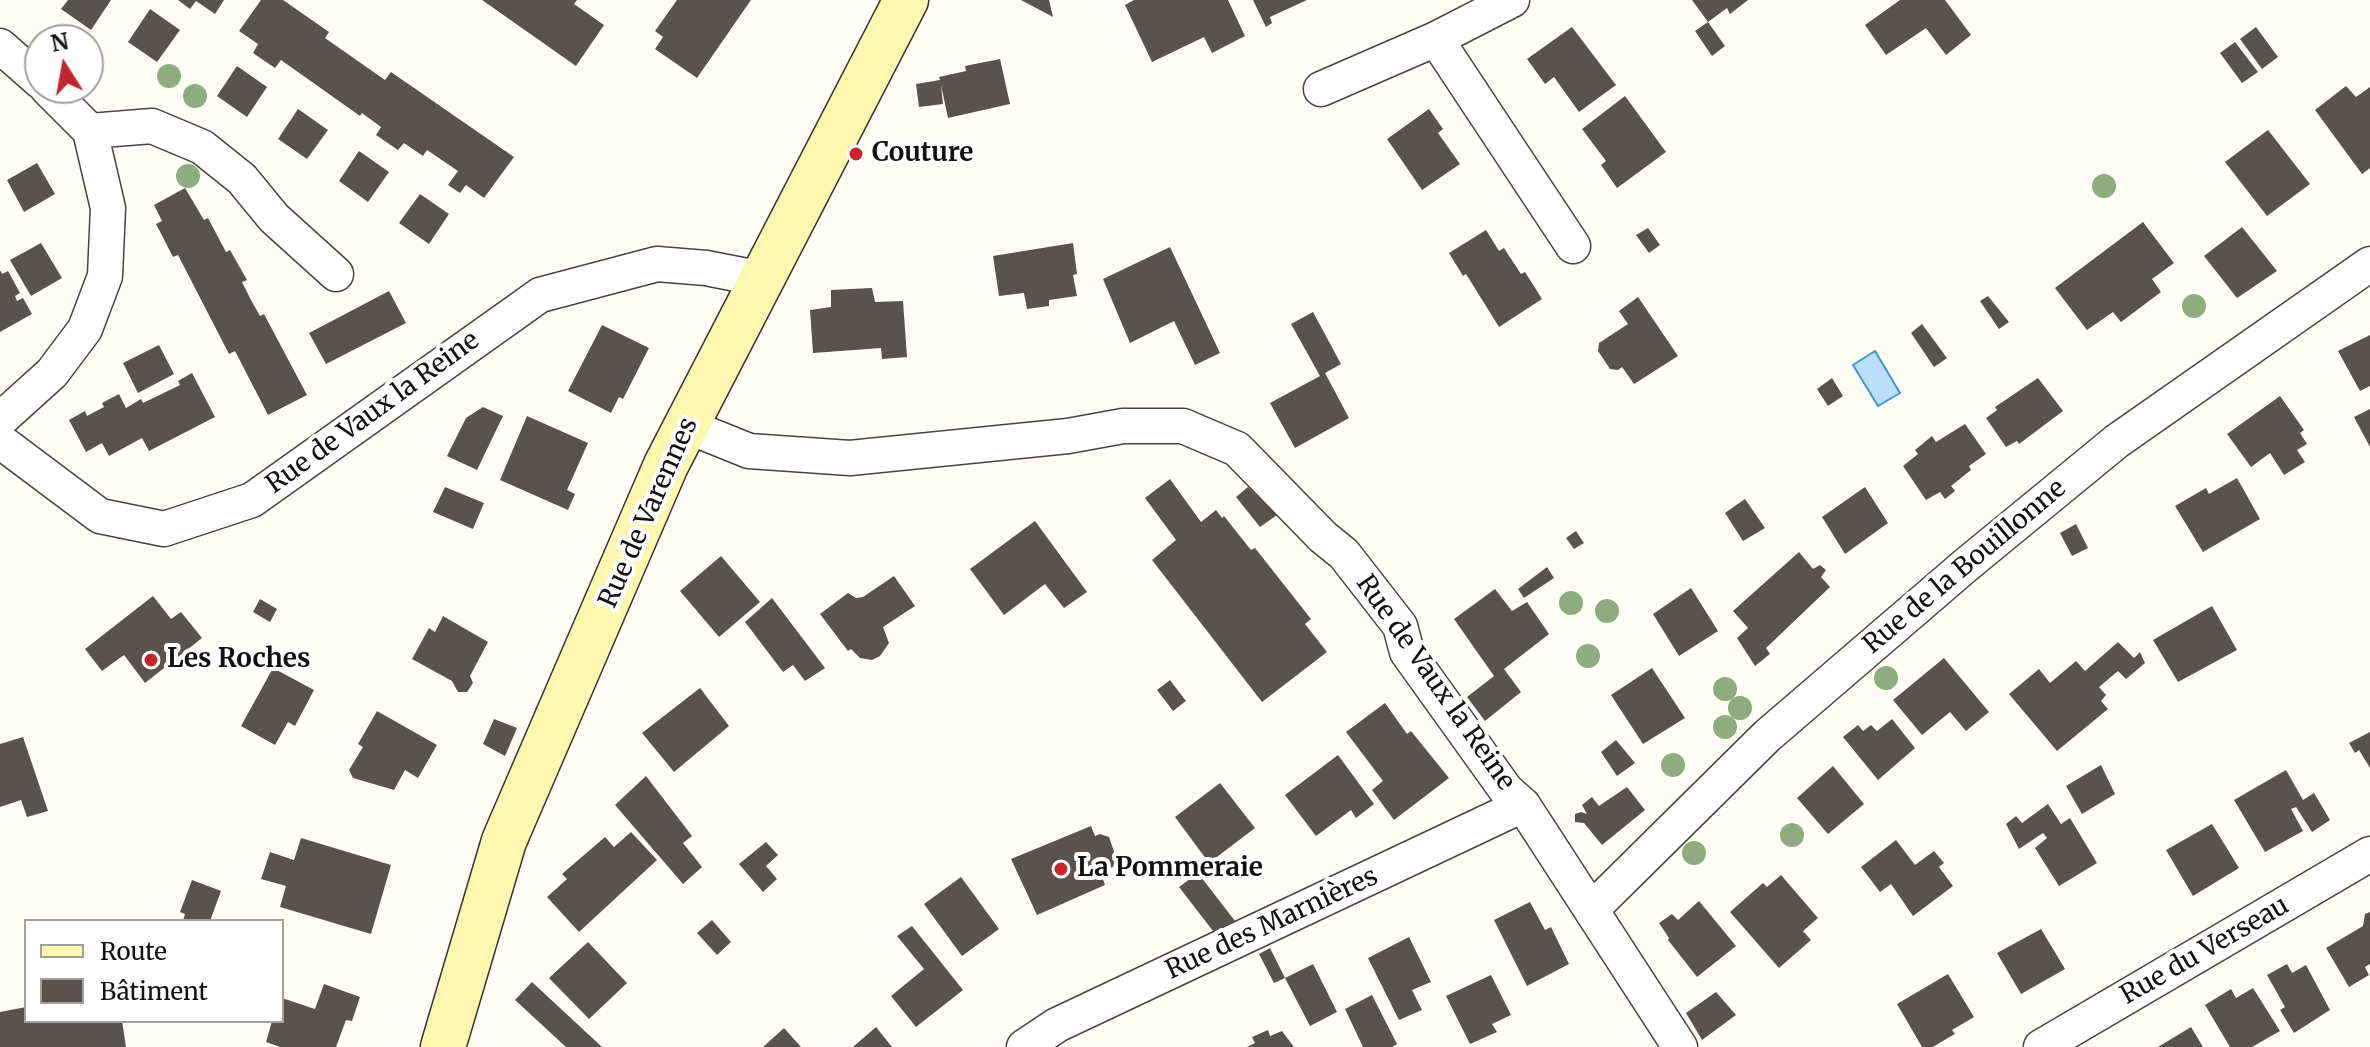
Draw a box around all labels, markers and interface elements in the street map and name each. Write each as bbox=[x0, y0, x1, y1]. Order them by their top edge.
north arrow bbox=[24, 24, 104, 104]
text: N bbox=[49, 27, 71, 58]
place label: Couture bbox=[872, 138, 973, 170]
marker: Couture bbox=[847, 145, 865, 163]
street label: Rue de Vaux la Reine bbox=[260, 325, 486, 501]
street label: Rue de Varennes bbox=[593, 413, 705, 613]
street label: Rue de la Bouillonne bbox=[1857, 473, 2073, 661]
street label: Rue de Vaux la Reine bbox=[1349, 569, 1521, 797]
place label: Les Roches bbox=[167, 644, 310, 676]
marker: Les Roches bbox=[142, 651, 160, 669]
place label: La Pommeraie bbox=[1077, 853, 1263, 885]
marker: La Pommeraie bbox=[1052, 860, 1070, 878]
street label: Rue des Marnières bbox=[1161, 861, 1383, 987]
street label: Rue du Verseau bbox=[2115, 890, 2295, 1012]
legend bbox=[24, 919, 284, 1023]
text: Route bbox=[100, 936, 167, 967]
text: Bâtiment bbox=[100, 976, 208, 1007]

